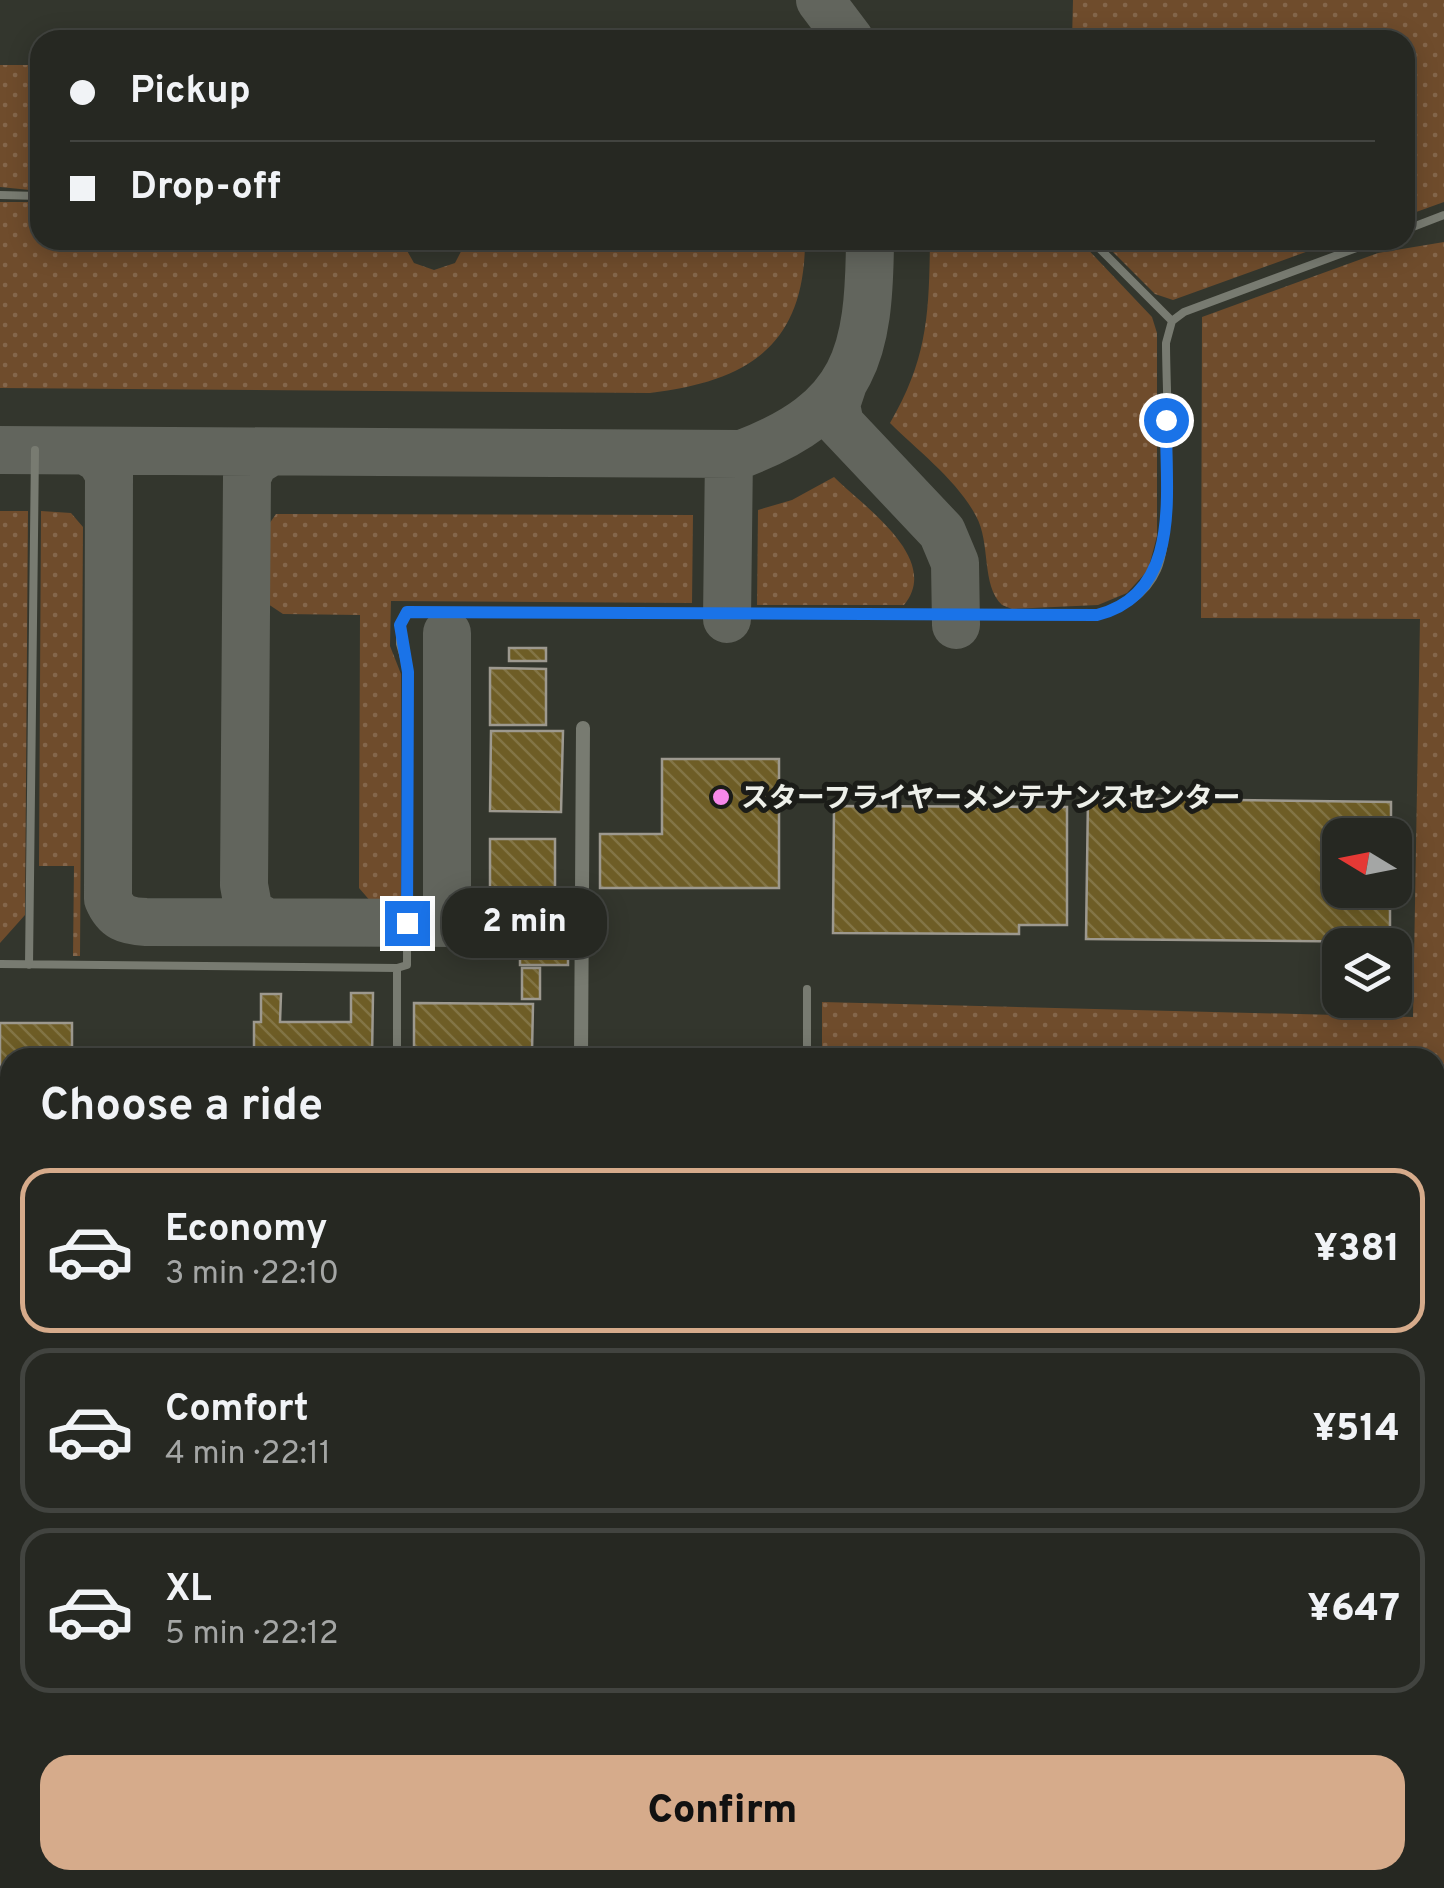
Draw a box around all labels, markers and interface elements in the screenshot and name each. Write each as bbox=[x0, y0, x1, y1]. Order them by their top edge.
text: Pickup bbox=[130, 68, 251, 117]
text: Drop-off bbox=[130, 164, 281, 213]
route start bbox=[1144, 398, 1189, 443]
place label: スターフライヤーメンテナンスセンター bbox=[741, 782, 1241, 818]
marker: スターフライヤーメンテナンスセンター bbox=[710, 786, 732, 808]
north arrow bbox=[1322, 818, 1412, 908]
map controls bbox=[1322, 818, 1412, 1018]
callout: 2 min bbox=[442, 888, 607, 958]
route end bbox=[385, 901, 430, 946]
text: 2 min bbox=[482, 903, 567, 943]
button: layers bbox=[1322, 928, 1412, 1018]
text: Choose a ride bbox=[40, 1079, 323, 1136]
icon: car bbox=[45, 1206, 135, 1296]
text: Economy bbox=[165, 1206, 327, 1255]
text: ¥381 bbox=[1314, 1226, 1400, 1275]
text: 3 min · 22:10 bbox=[165, 1255, 339, 1295]
icon: car bbox=[45, 1386, 135, 1476]
text: Comfort bbox=[165, 1386, 309, 1435]
text: ¥514 bbox=[1313, 1406, 1400, 1455]
text: 4 min · 22:11 bbox=[165, 1435, 331, 1475]
icon: car bbox=[45, 1566, 135, 1656]
text: XL bbox=[165, 1566, 212, 1615]
text: ¥647 bbox=[1307, 1586, 1400, 1635]
text: 5 min · 22:12 bbox=[165, 1615, 339, 1655]
button: Confirm bbox=[40, 1755, 1405, 1870]

